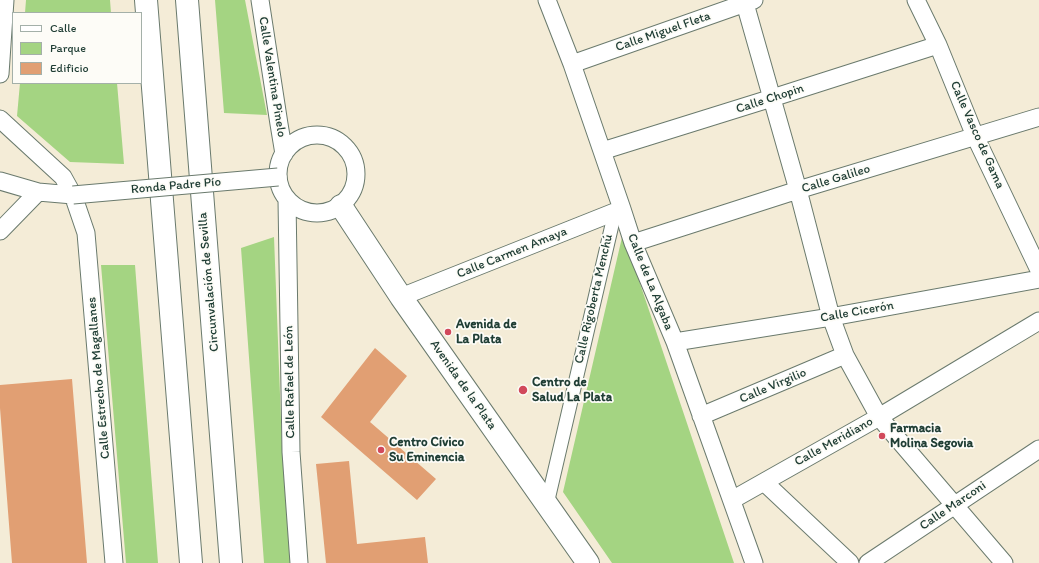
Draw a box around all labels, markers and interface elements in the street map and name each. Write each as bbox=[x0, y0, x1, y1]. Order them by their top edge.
street label: Calle Miguel Fleta bbox=[613, 8, 713, 56]
legend bbox=[12, 12, 142, 84]
street label: Calle Valentina Pinelo bbox=[255, 16, 289, 138]
text: Calle bbox=[50, 21, 76, 35]
text: Parque bbox=[50, 41, 86, 55]
text: Edificio bbox=[50, 61, 89, 75]
street label: Calle Vasco de Gama bbox=[946, 79, 1008, 191]
street label: Calle Chopin bbox=[734, 81, 806, 117]
street label: Calle Galileo bbox=[800, 161, 872, 197]
street label: Ronda Padre Pío bbox=[130, 174, 222, 198]
street label: Circunvalación de Sevilla bbox=[195, 212, 223, 352]
street label: Calle Carmen Amaya bbox=[455, 224, 569, 282]
street label: Calle de La Algaba bbox=[624, 231, 676, 333]
street label: Calle Rigoberta Menchú bbox=[571, 233, 617, 365]
street label: Calle Estrecho de Magallanes bbox=[84, 296, 114, 460]
street label: Calle Cicerón bbox=[819, 298, 895, 326]
place label: Avenida de La Plata bbox=[456, 317, 517, 348]
street label: Calle Rafael de León bbox=[281, 325, 299, 439]
marker: Avenida de La Plata bbox=[443, 327, 453, 337]
street label: Avenida de la Plata bbox=[426, 337, 500, 433]
street label: Calle Virgilio bbox=[737, 365, 809, 407]
place label: Centro de Salud La Plata bbox=[532, 375, 612, 406]
marker: Centro de Salud La Plata bbox=[517, 384, 529, 396]
street label: Calle Meridiano bbox=[792, 414, 876, 470]
place label: Farmacia Molina Segovia bbox=[890, 421, 973, 452]
marker: Farmacia Molina Segovia bbox=[877, 431, 887, 441]
place label: Centro Cívico Su Eminencia bbox=[389, 435, 465, 466]
marker: Centro Cívico Su Eminencia bbox=[376, 445, 386, 455]
street label: Calle Marconi bbox=[917, 478, 989, 534]

